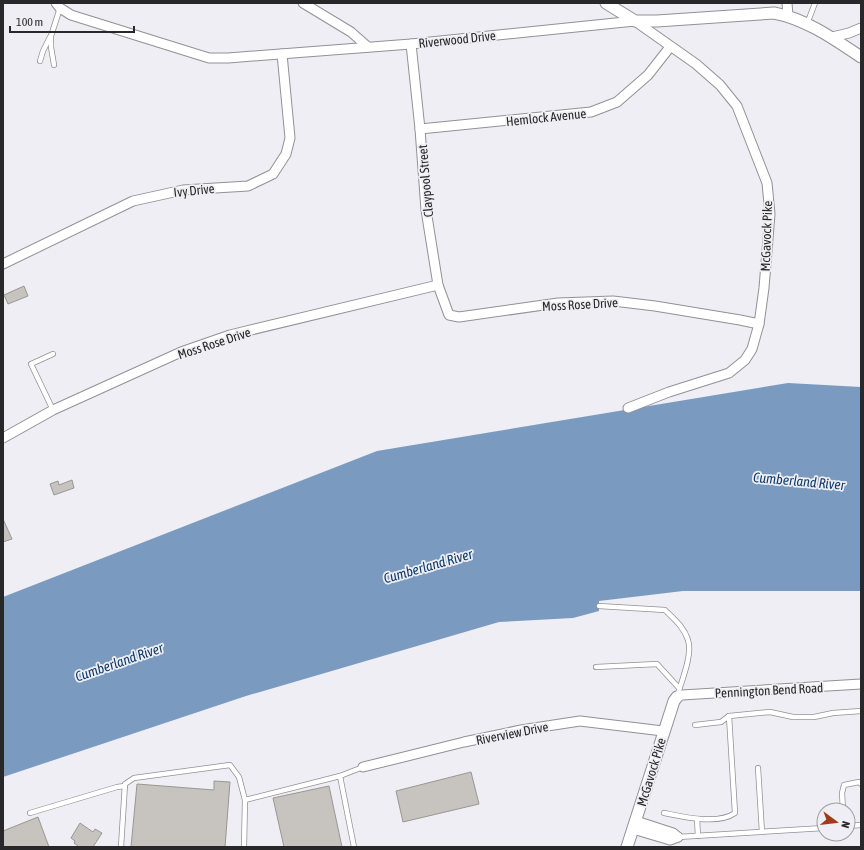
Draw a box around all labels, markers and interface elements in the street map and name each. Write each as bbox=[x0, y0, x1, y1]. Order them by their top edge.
scale bar bbox=[10, 8, 134, 34]
text: 100 m bbox=[16, 15, 43, 29]
street label: Riverwood Drive bbox=[418, 28, 496, 51]
street label: Hemlock Avenue bbox=[505, 106, 587, 129]
street label: Claypool Street bbox=[415, 144, 436, 218]
street label: Ivy Drive bbox=[173, 181, 215, 200]
street label: McGavock Pike bbox=[758, 200, 775, 272]
street label: Moss Rose Drive bbox=[542, 295, 618, 314]
street label: Moss Rose Drive bbox=[176, 325, 253, 362]
water label: Cumberland River bbox=[753, 469, 846, 493]
water label: Cumberland River bbox=[382, 545, 475, 586]
water label: Cumberland River bbox=[73, 639, 166, 685]
street label: Pennington Bend Road bbox=[714, 680, 824, 701]
street label: Riverview Drive bbox=[475, 719, 550, 748]
street label: McGavock Pike bbox=[634, 736, 669, 808]
north arrow bbox=[816, 802, 856, 842]
text: N bbox=[839, 820, 852, 829]

